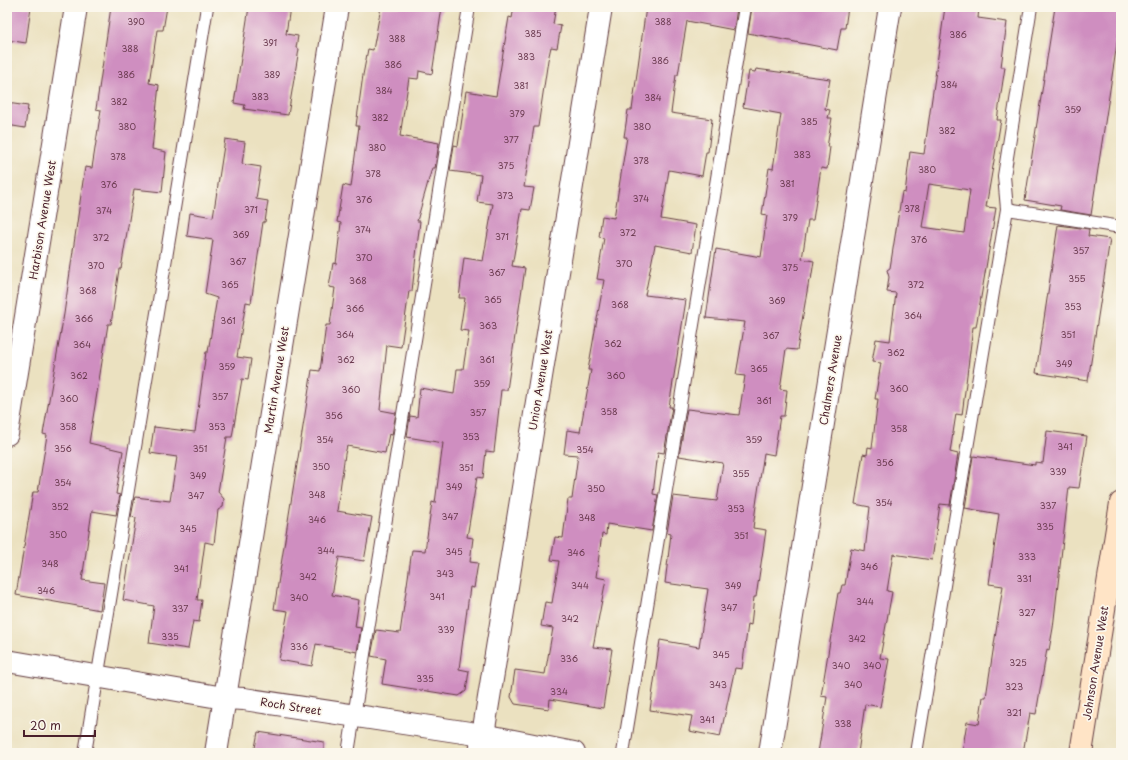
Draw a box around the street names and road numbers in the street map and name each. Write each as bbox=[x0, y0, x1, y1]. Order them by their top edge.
street label: Harbison Avenue West bbox=[24, 158, 60, 281]
street label: Martin Avenue West bbox=[259, 325, 293, 435]
street label: Union Avenue West bbox=[524, 328, 556, 432]
street label: Chalmers Avenue bbox=[814, 334, 846, 426]
street label: Johnson Avenue West bbox=[1078, 604, 1113, 721]
street label: Roch Street bbox=[259, 693, 323, 719]

